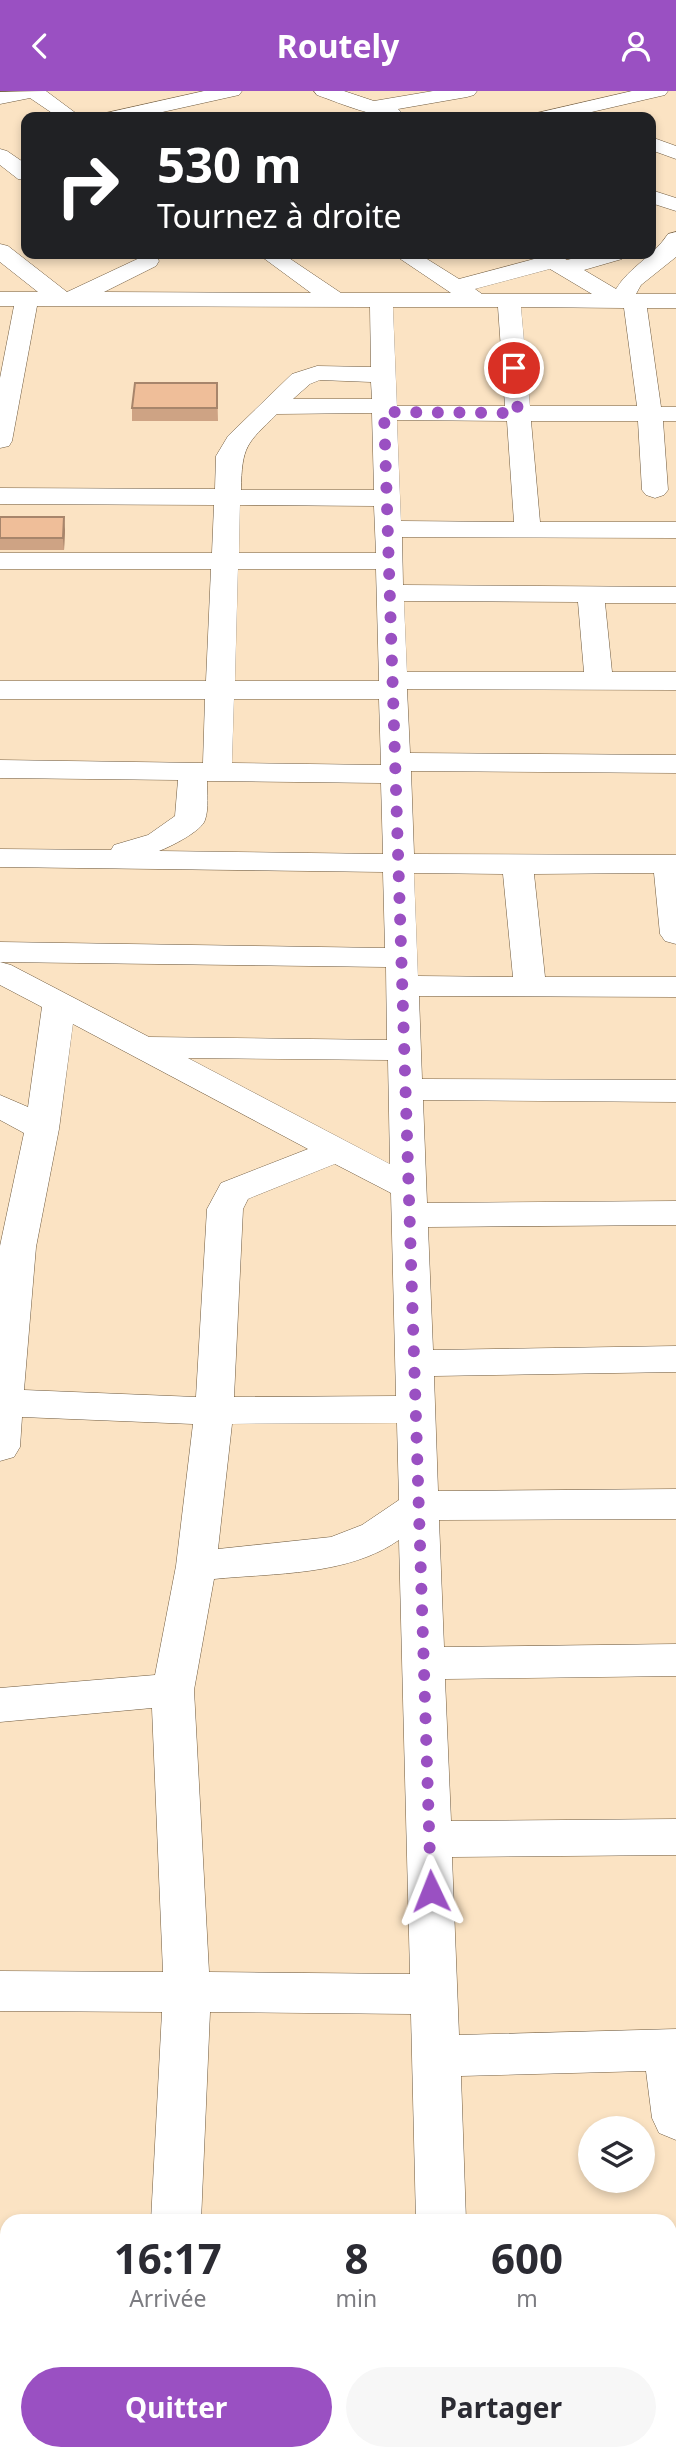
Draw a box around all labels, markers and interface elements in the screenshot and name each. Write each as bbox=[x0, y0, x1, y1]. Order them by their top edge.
text: Routely bbox=[277, 24, 399, 67]
icon: back bbox=[21, 27, 59, 65]
icon: person bbox=[617, 27, 655, 65]
text: 530 m bbox=[157, 131, 302, 197]
icon: right bbox=[42, 140, 133, 231]
text: Tournez à droite bbox=[157, 194, 402, 237]
pin bbox=[484, 338, 544, 398]
icon: arrive bbox=[495, 349, 533, 387]
position arrow bbox=[394, 1854, 468, 1928]
map controls bbox=[578, 2116, 655, 2193]
button: layers bbox=[578, 2116, 655, 2193]
text: 16:17 bbox=[114, 2229, 222, 2286]
text: 8 bbox=[344, 2229, 368, 2286]
text: 600 bbox=[491, 2229, 563, 2286]
text: Arrivée bbox=[129, 2282, 206, 2314]
text: min bbox=[336, 2282, 377, 2314]
text: m bbox=[516, 2282, 538, 2314]
button: Quitter bbox=[21, 2367, 332, 2447]
button: Partager bbox=[346, 2367, 656, 2447]

